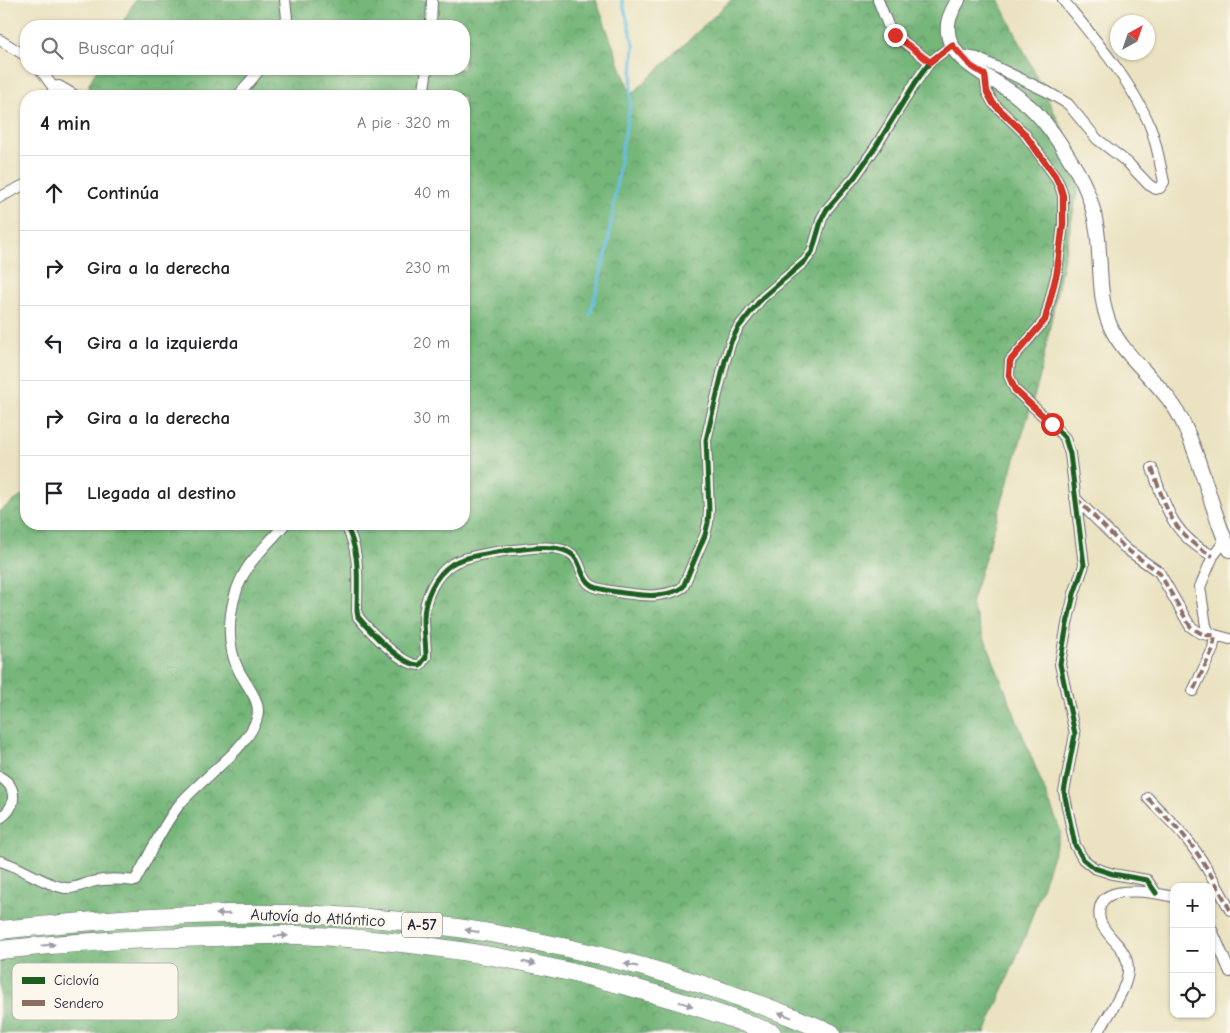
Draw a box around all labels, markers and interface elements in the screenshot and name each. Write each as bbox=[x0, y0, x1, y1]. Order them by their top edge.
north arrow bbox=[1110, 15, 1155, 60]
search box bbox=[20, 20, 470, 75]
route end bbox=[884, 24, 907, 47]
icon: search bbox=[38, 34, 66, 62]
text: Buscar aquí bbox=[78, 37, 174, 59]
text: 4 min bbox=[40, 111, 91, 135]
text: A pie · 320 m bbox=[357, 114, 450, 132]
icon: ahead bbox=[40, 179, 68, 207]
text: Continúa bbox=[87, 182, 159, 204]
text: 40 m bbox=[414, 184, 450, 202]
icon: right bbox=[40, 254, 68, 282]
text: Gira a la derecha bbox=[87, 257, 230, 279]
text: 230 m bbox=[405, 259, 450, 277]
icon: left bbox=[40, 329, 68, 357]
text: Gira a la izquierda bbox=[87, 332, 238, 354]
text: 20 m bbox=[413, 334, 450, 352]
icon: right bbox=[40, 404, 68, 432]
text: Gira a la derecha bbox=[87, 407, 230, 429]
text: 30 m bbox=[414, 409, 450, 427]
route start bbox=[1041, 413, 1064, 436]
icon: arrive bbox=[40, 479, 68, 507]
text: Llegada al destino bbox=[87, 482, 236, 504]
map controls bbox=[1170, 883, 1215, 1018]
button: + bbox=[1170, 883, 1215, 928]
street label: Autovía do Atlántico bbox=[250, 905, 386, 931]
one-way arrow bbox=[215, 910, 231, 918]
road number: A-57 bbox=[402, 912, 442, 938]
one-way arrow bbox=[463, 927, 479, 935]
button: − bbox=[1170, 928, 1215, 973]
one-way arrow bbox=[273, 931, 289, 939]
one-way arrow bbox=[41, 941, 57, 949]
one-way arrow bbox=[521, 960, 537, 968]
one-way arrow bbox=[623, 960, 638, 968]
legend bbox=[12, 963, 178, 1020]
text: Ciclovía bbox=[54, 972, 99, 989]
button: locate bbox=[1170, 973, 1215, 1018]
text: Sendero bbox=[54, 995, 104, 1012]
one-way arrow bbox=[679, 1000, 694, 1008]
one-way arrow bbox=[777, 1011, 792, 1019]

